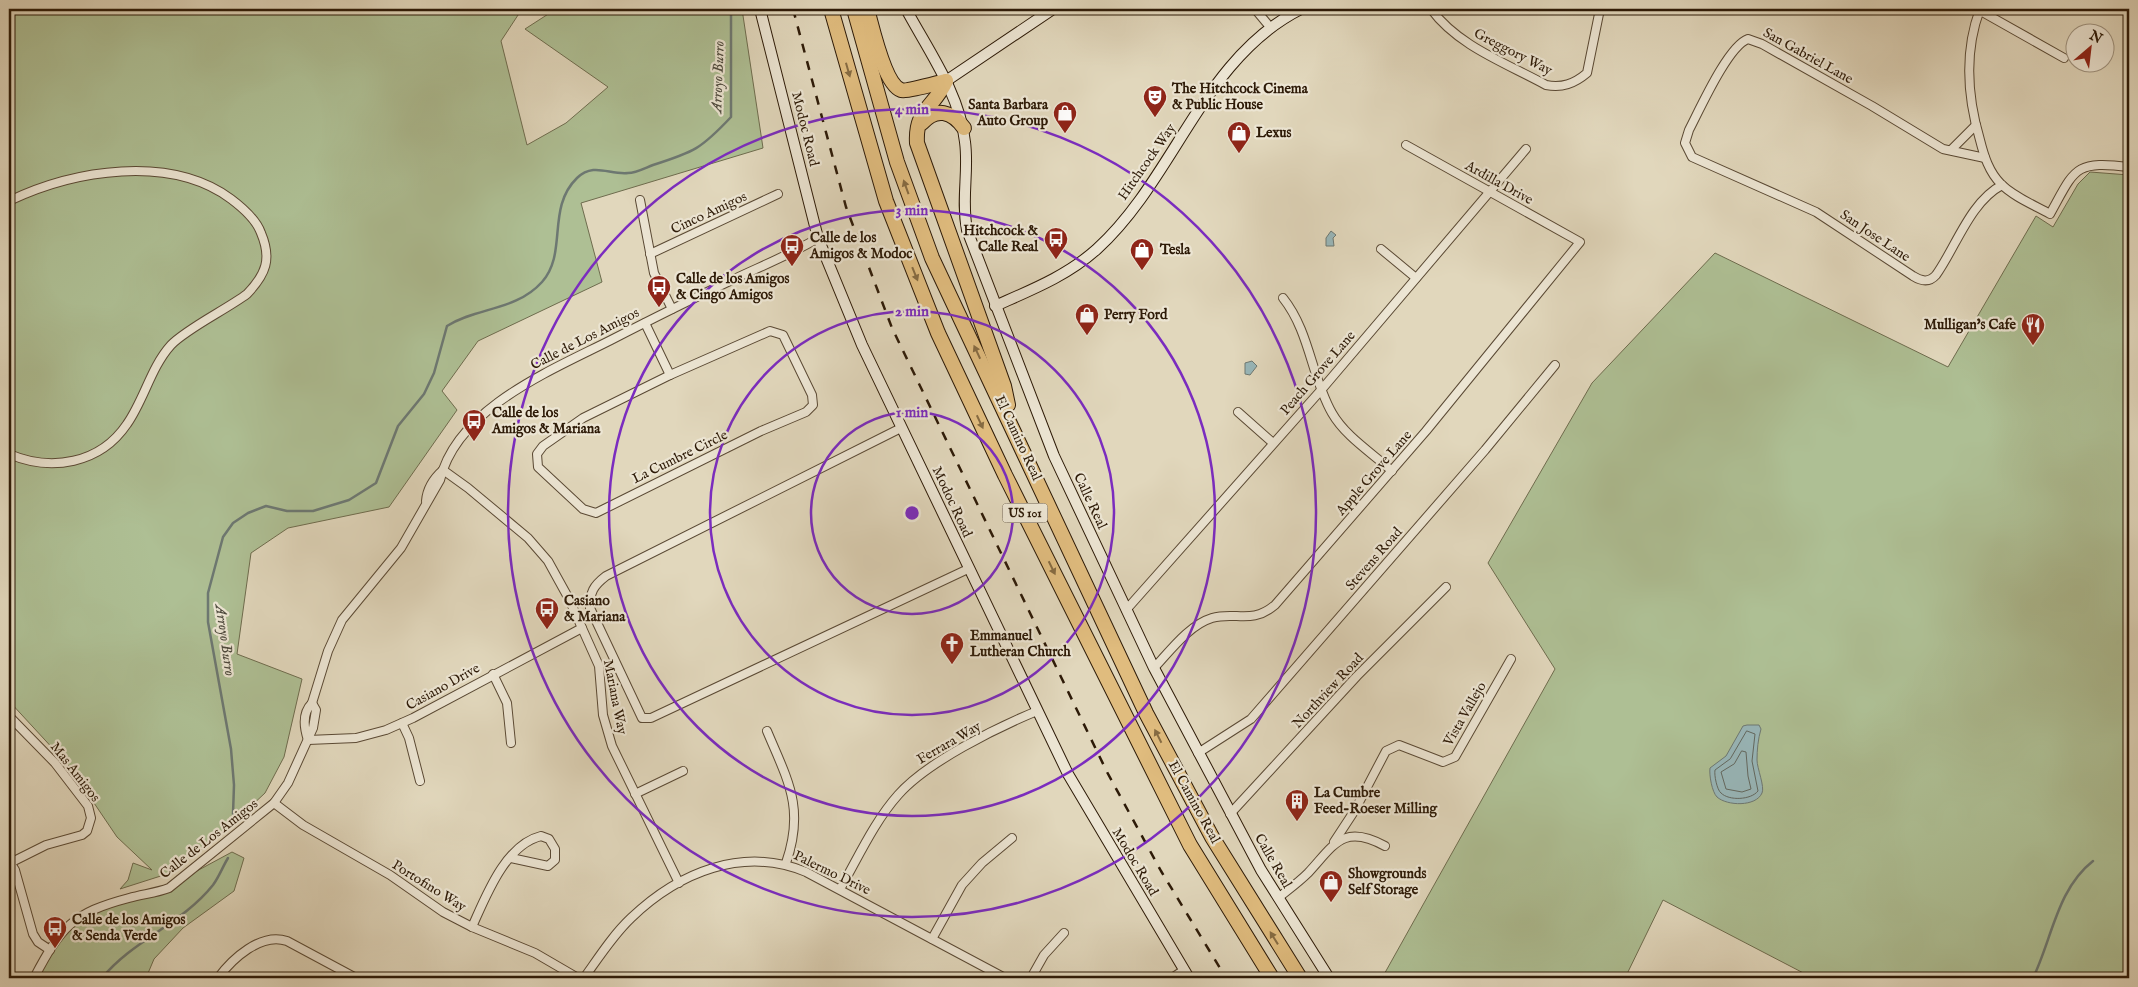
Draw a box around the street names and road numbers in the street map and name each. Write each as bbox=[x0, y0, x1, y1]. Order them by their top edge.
street label: San Gabriel Lane bbox=[1760, 24, 1857, 88]
street label: Greggory Way bbox=[1471, 25, 1555, 80]
street label: Modoc Road bbox=[787, 90, 823, 169]
street label: Hitchcock Way bbox=[1114, 120, 1180, 204]
street label: Ardilla Drive bbox=[1461, 156, 1537, 209]
street label: Cinco Amigos bbox=[668, 188, 750, 238]
street label: San Jose Lane bbox=[1836, 206, 1914, 266]
street label: Calle de Los Amigos bbox=[528, 304, 642, 374]
street label: Peach Grove Lane bbox=[1276, 327, 1360, 419]
street label: El Camino Real bbox=[990, 392, 1046, 484]
street label: La Cumbre Circle bbox=[629, 426, 731, 488]
street label: Apple Grove Lane bbox=[1331, 426, 1416, 520]
street label: Modoc Road bbox=[928, 464, 976, 541]
street label: Calle Real bbox=[1069, 470, 1111, 532]
road number: US 101 bbox=[1002, 503, 1048, 522]
street label: Stevens Road bbox=[1342, 523, 1407, 594]
street label: Northview Road bbox=[1288, 649, 1368, 732]
street label: Mariana Way bbox=[599, 658, 631, 736]
street label: Casiano Drive bbox=[403, 659, 483, 715]
street label: Vista Vallejo bbox=[1439, 678, 1491, 750]
street label: Ferrara Way bbox=[914, 717, 984, 769]
street label: Mas Amigos bbox=[46, 738, 104, 806]
street label: El Camino Real bbox=[1164, 757, 1224, 847]
street label: Calle de Los Amigos bbox=[156, 795, 262, 883]
street label: Modoc Road bbox=[1108, 825, 1163, 900]
street label: Calle Real bbox=[1250, 830, 1296, 892]
street label: Palermo Drive bbox=[791, 847, 874, 900]
street label: Portofino Way bbox=[388, 856, 470, 916]

